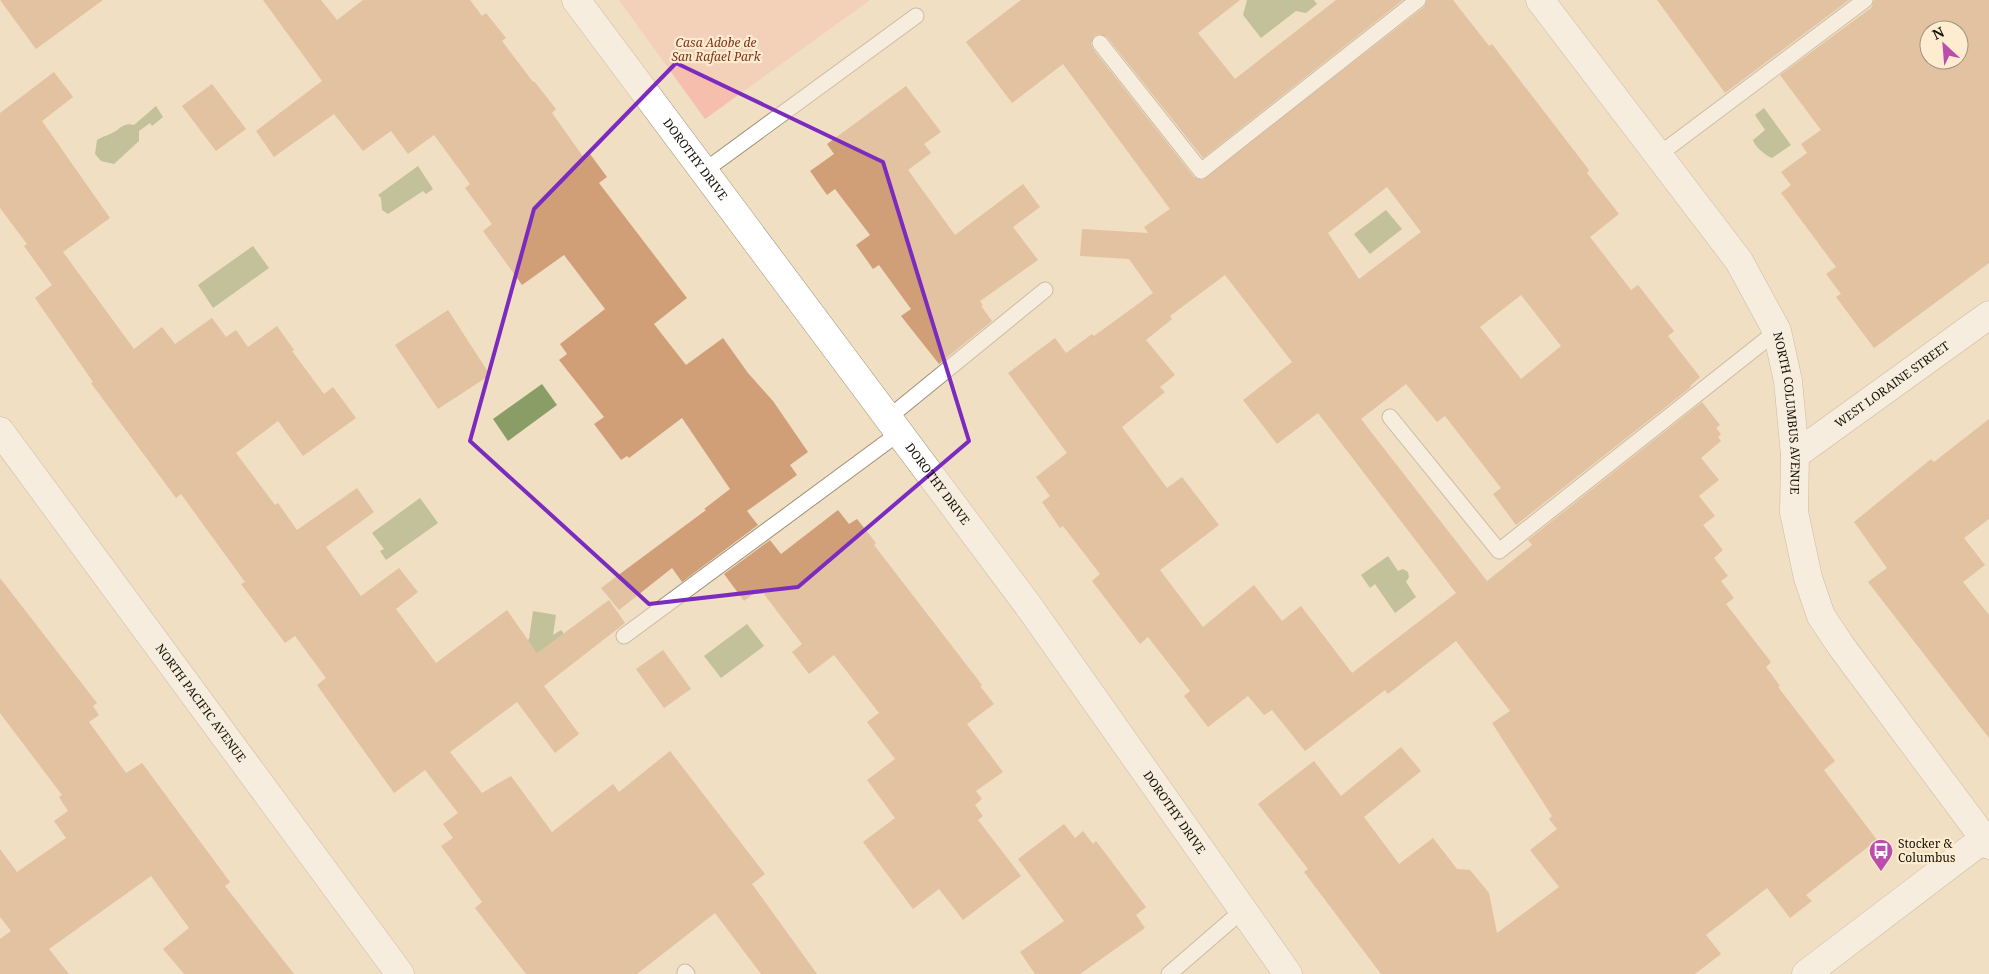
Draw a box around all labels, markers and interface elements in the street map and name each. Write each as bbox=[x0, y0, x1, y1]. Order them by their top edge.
north arrow bbox=[1919, 20, 1969, 70]
text: N bbox=[1929, 22, 1947, 44]
park label: Casa Adobe de San Rafael Park bbox=[672, 34, 762, 65]
street label: DOROTHY DRIVE bbox=[659, 115, 732, 204]
street label: NORTH COLUMBUS AVENUE bbox=[1769, 330, 1804, 495]
street label: WEST LORAINE STREET bbox=[1831, 337, 1953, 432]
street label: DOROTHY DRIVE bbox=[902, 439, 974, 528]
street label: NORTH PACIFIC AVENUE bbox=[152, 640, 250, 765]
street label: DOROTHY DRIVE bbox=[1139, 767, 1210, 857]
place label: Stocker & Columbus bbox=[1898, 835, 1955, 866]
bus stop icon: Stocker & Columbus bbox=[1868, 838, 1894, 872]

